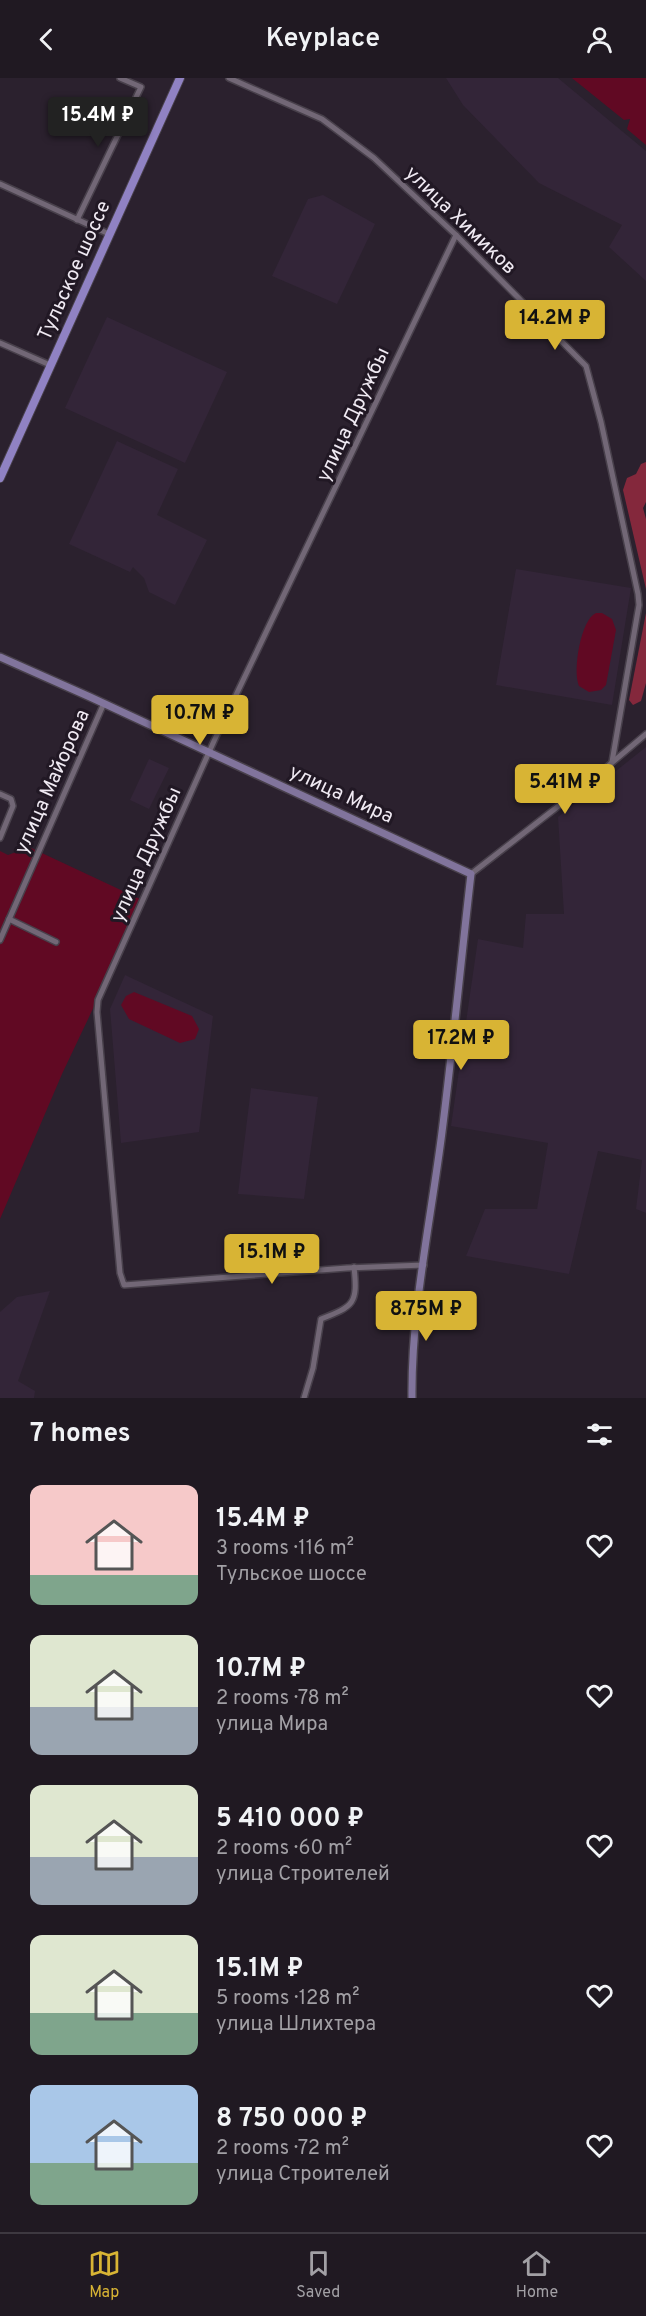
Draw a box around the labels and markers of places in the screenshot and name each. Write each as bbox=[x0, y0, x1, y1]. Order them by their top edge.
pin: 15.4M ₽ bbox=[43, 97, 153, 148]
pin: 14.2M ₽ bbox=[500, 300, 610, 351]
pin: 10.7M ₽ bbox=[145, 695, 255, 746]
pin: 5.41M ₽ bbox=[510, 764, 620, 815]
pin: 17.2M ₽ bbox=[406, 1020, 516, 1071]
pin: 15.1M ₽ bbox=[217, 1234, 327, 1285]
pin: 8.75M ₽ bbox=[371, 1291, 481, 1342]

